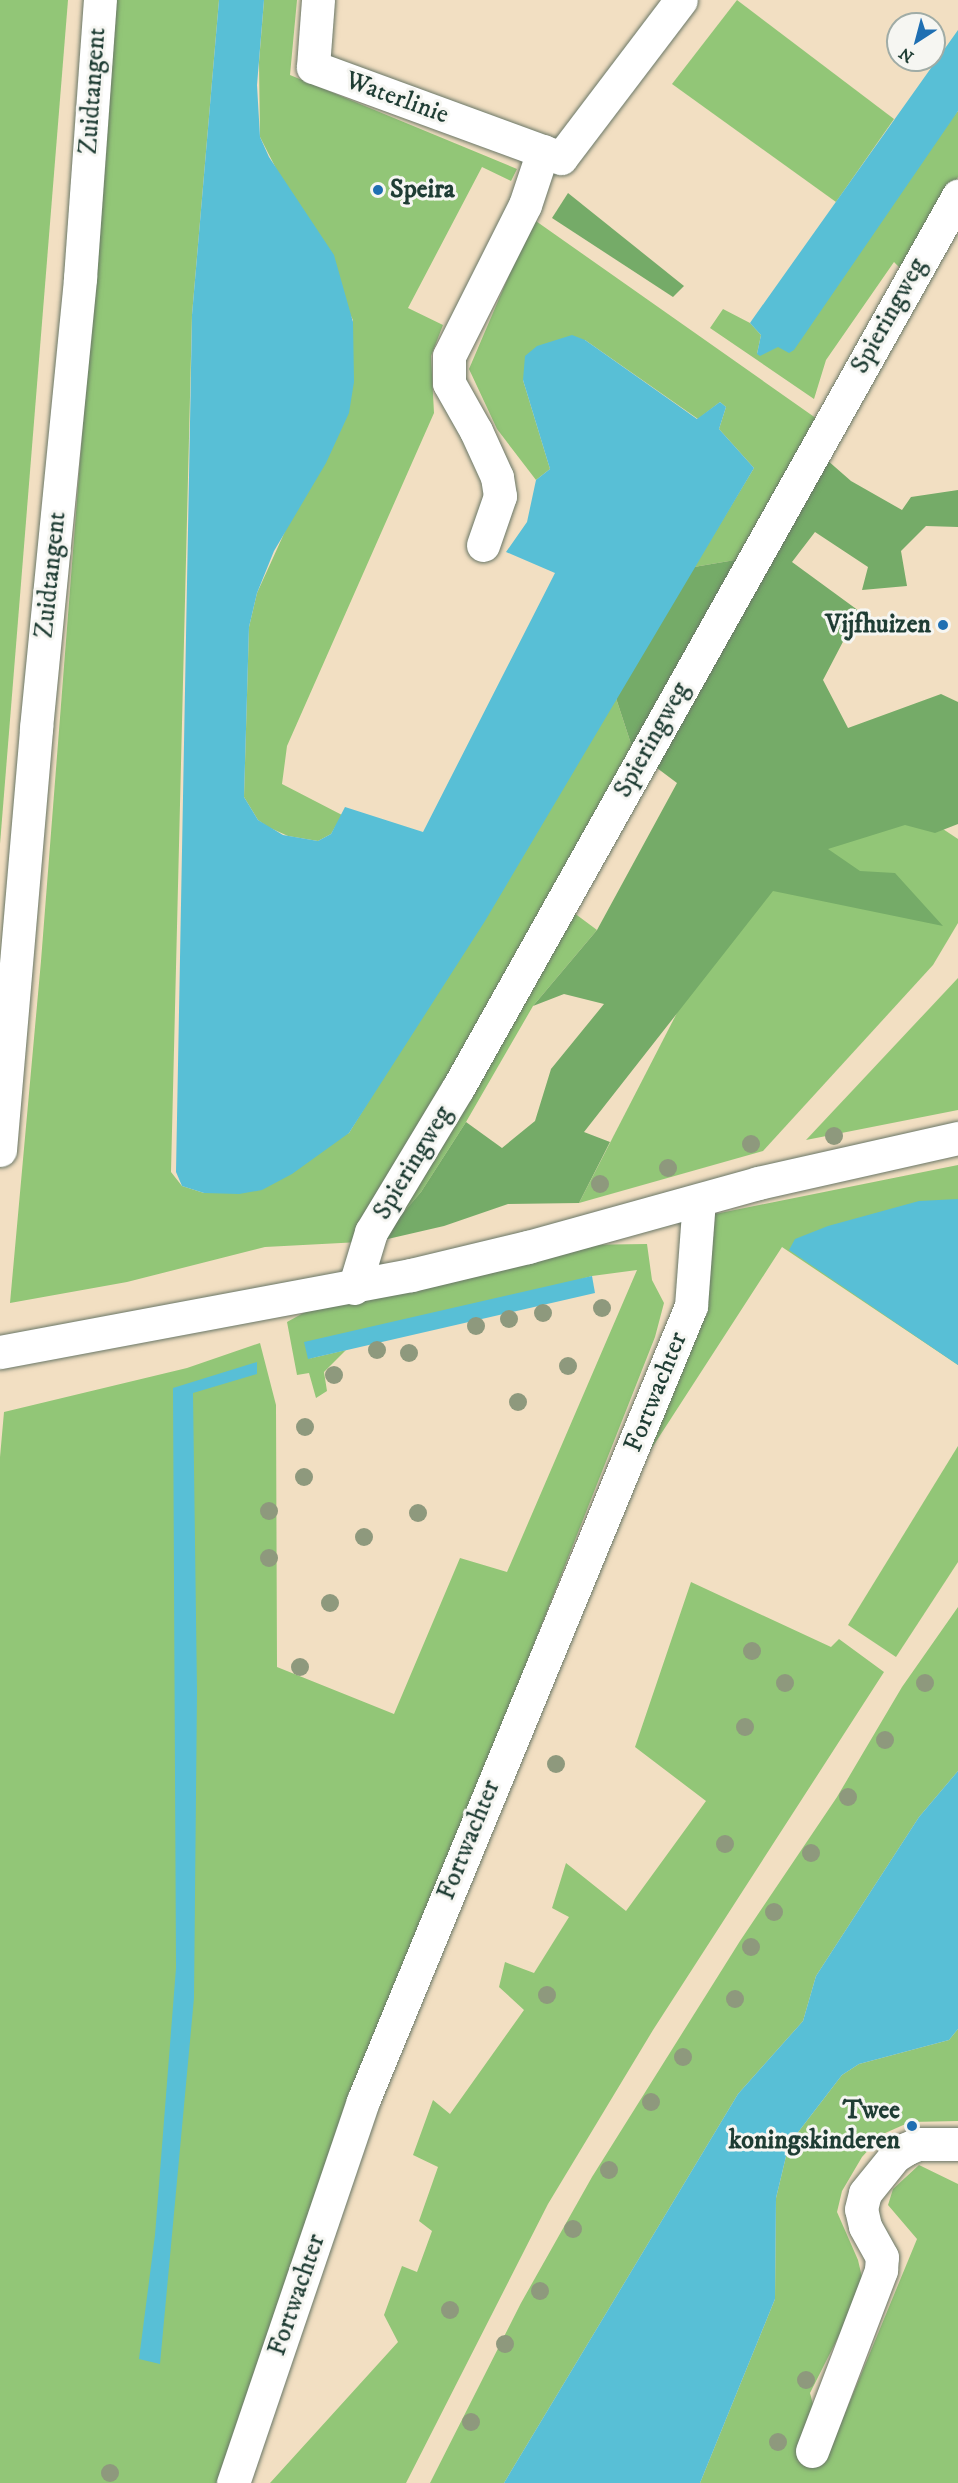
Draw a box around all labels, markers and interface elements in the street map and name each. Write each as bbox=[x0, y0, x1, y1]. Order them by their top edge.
north arrow bbox=[886, 12, 946, 72]
street label: Zuidtangent bbox=[73, 27, 113, 155]
text: N bbox=[895, 43, 918, 67]
street label: Waterlinie bbox=[341, 65, 453, 131]
place label: Speira bbox=[390, 174, 455, 206]
marker: Speira bbox=[371, 183, 385, 197]
street label: Spieringweg bbox=[844, 253, 934, 379]
street label: Zuidtangent bbox=[29, 510, 73, 640]
place label: Vijfhuizen bbox=[825, 609, 931, 641]
marker: Vijfhuizen bbox=[936, 618, 950, 632]
street label: Spieringweg bbox=[607, 677, 697, 803]
street label: Spieringweg bbox=[367, 1100, 459, 1226]
street label: Fortwachter bbox=[618, 1327, 694, 1457]
street label: Fortwachter bbox=[431, 1775, 507, 1905]
place label: Twee koningskinderen bbox=[729, 2095, 900, 2156]
marker: Twee koningskinderen bbox=[905, 2119, 919, 2133]
street label: Fortwachter bbox=[262, 2230, 332, 2360]

